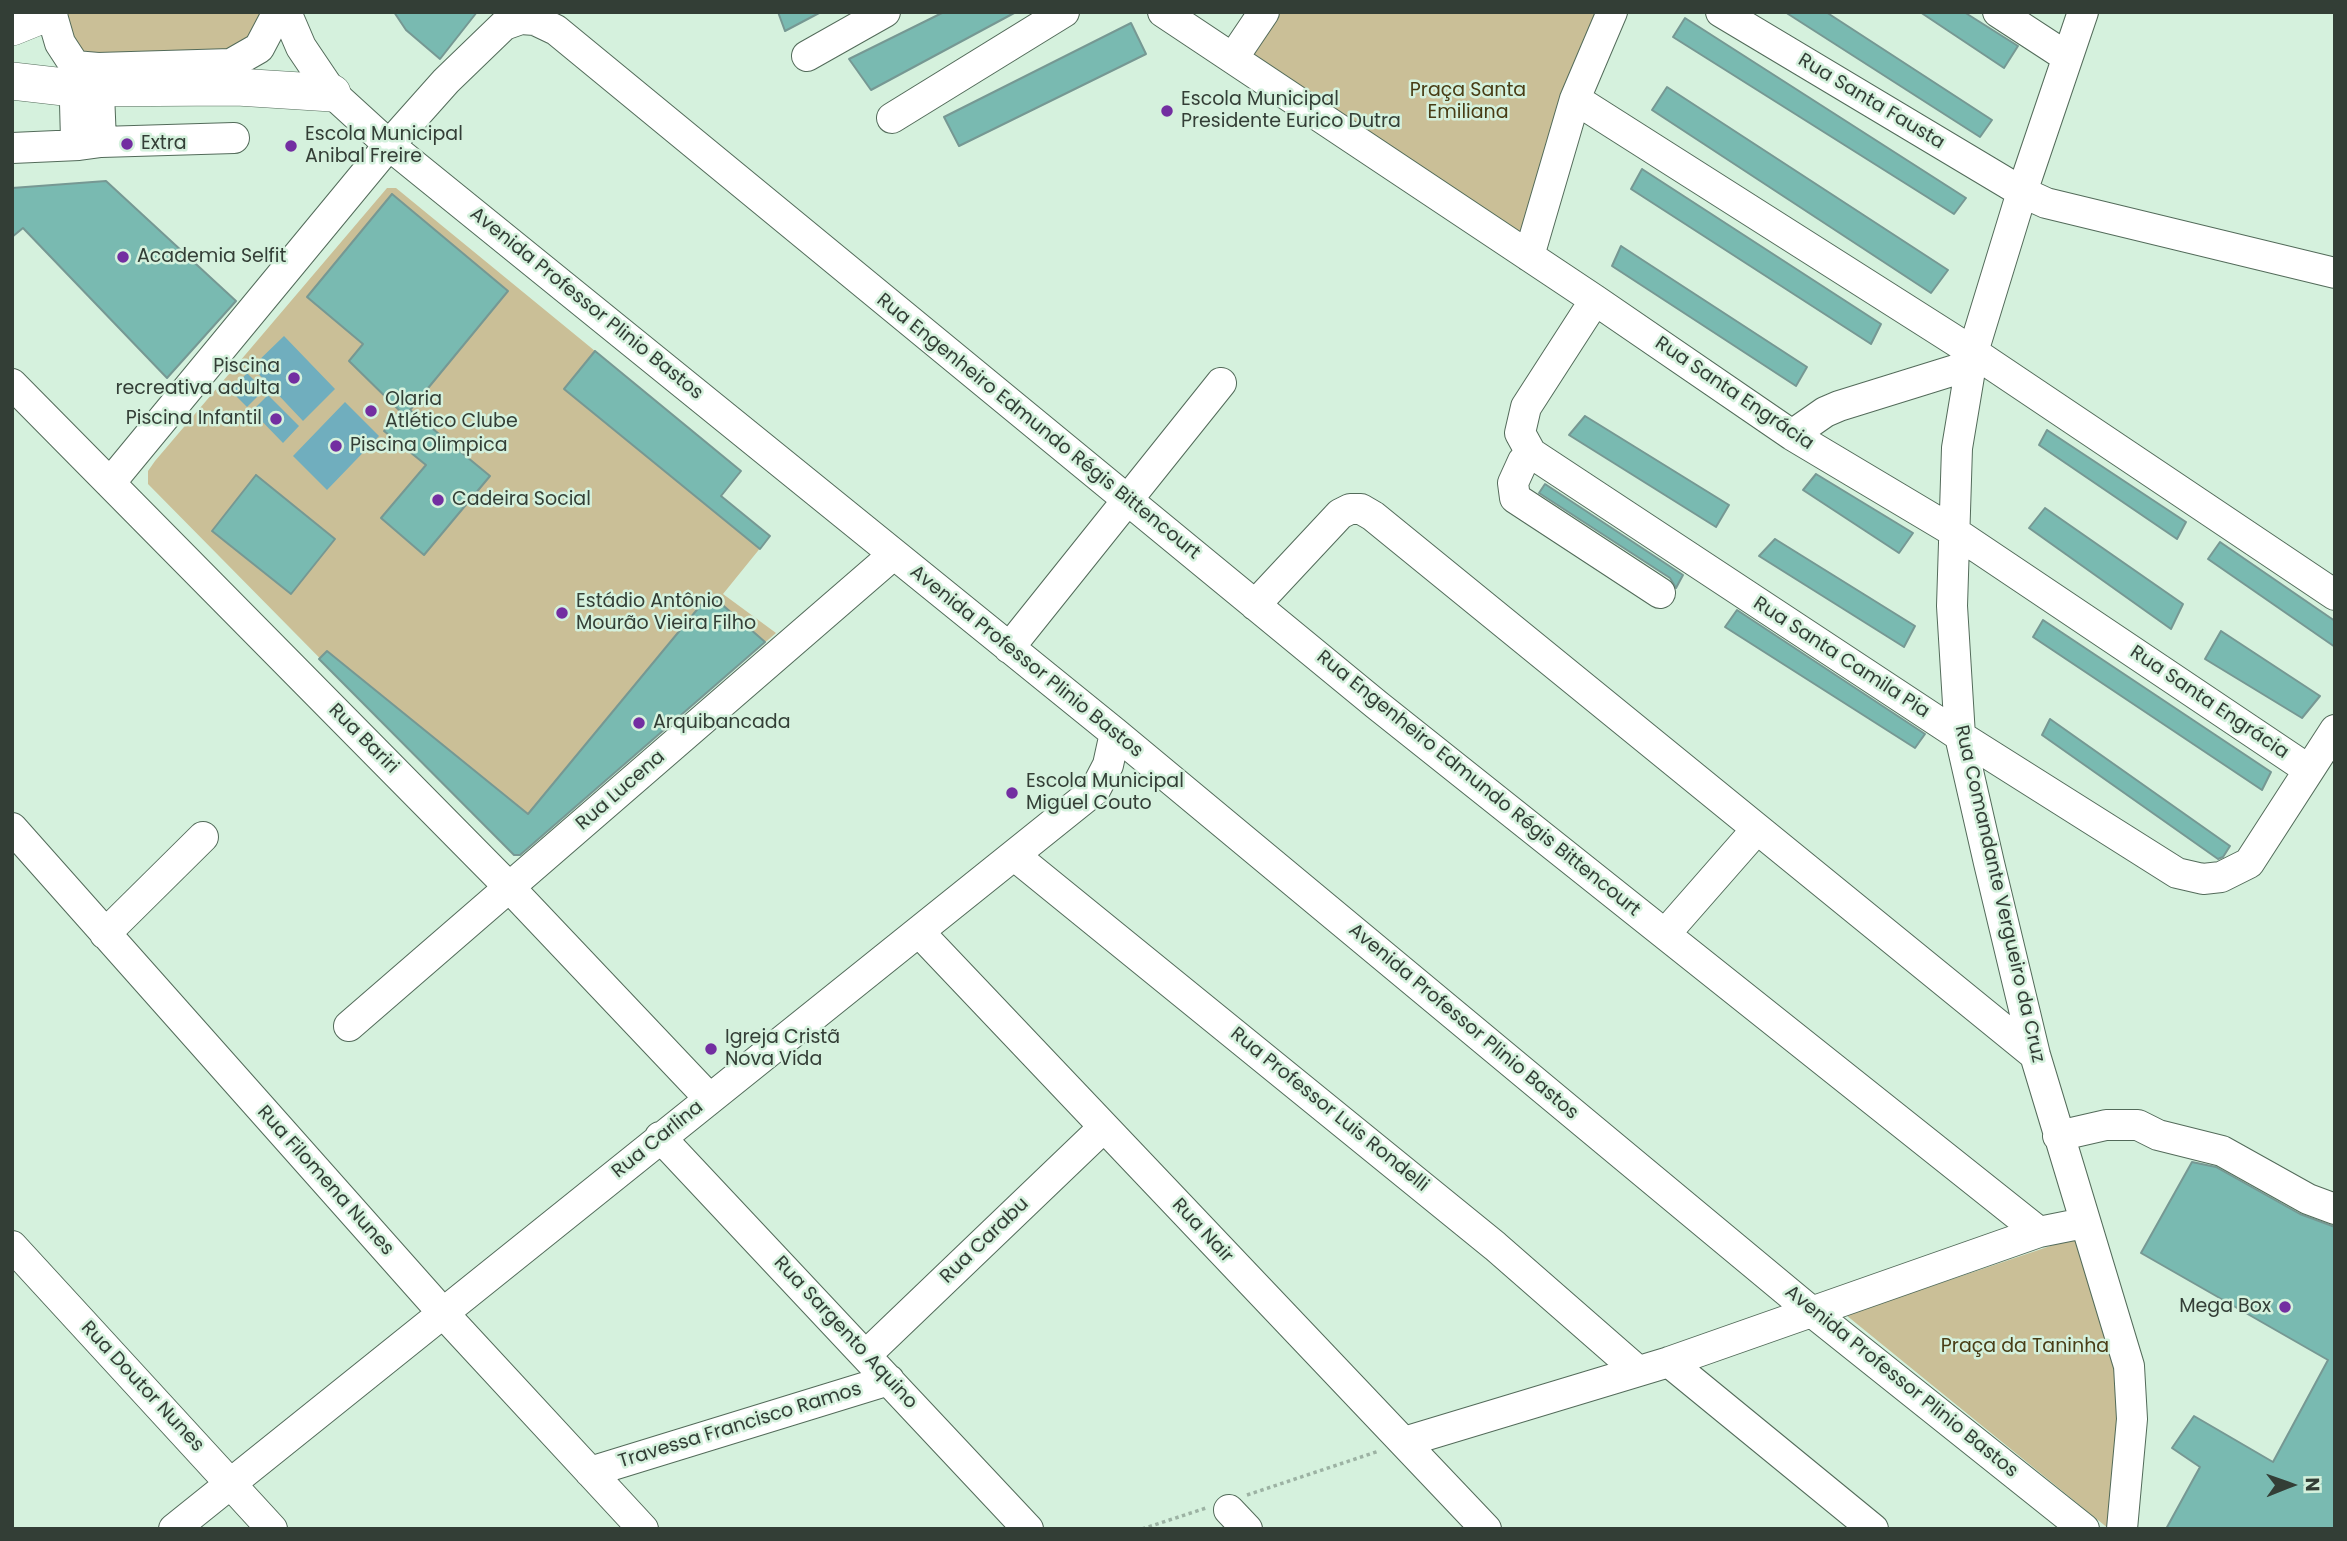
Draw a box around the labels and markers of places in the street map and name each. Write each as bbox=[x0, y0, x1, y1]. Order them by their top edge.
place label: Escola Municipal Presidente Eurico Dutra bbox=[1181, 89, 1401, 133]
marker: Escola Municipal Presidente Eurico Dutra bbox=[1159, 103, 1175, 119]
place label: Escola Municipal Anibal Freire bbox=[305, 124, 463, 168]
place label: Extra bbox=[141, 133, 187, 155]
marker: Extra bbox=[119, 136, 135, 152]
marker: Escola Municipal Anibal Freire bbox=[283, 138, 299, 154]
place label: Academia Selfit bbox=[137, 246, 286, 268]
marker: Academia Selfit bbox=[115, 249, 131, 265]
place label: Piscina recreativa adulta bbox=[115, 356, 280, 400]
marker: Piscina recreativa adulta bbox=[286, 370, 302, 386]
place label: Olaria Atlético Clube bbox=[385, 389, 518, 433]
marker: Olaria Atlético Clube bbox=[363, 403, 379, 419]
place label: Piscina Infantil bbox=[126, 408, 262, 430]
marker: Piscina Infantil bbox=[268, 411, 284, 427]
place label: Piscina Olimpica bbox=[350, 435, 508, 457]
marker: Piscina Olimpica bbox=[328, 438, 344, 454]
place label: Cadeira Social bbox=[452, 489, 591, 511]
marker: Cadeira Social bbox=[430, 492, 446, 508]
place label: Estádio Antônio Mourão Vieira Filho bbox=[576, 591, 756, 635]
marker: Estádio Antônio Mourão Vieira Filho bbox=[554, 605, 570, 621]
place label: Arquibancada bbox=[653, 712, 790, 734]
marker: Arquibancada bbox=[631, 715, 647, 731]
place label: Escola Municipal Miguel Couto bbox=[1026, 771, 1184, 815]
marker: Escola Municipal Miguel Couto bbox=[1004, 785, 1020, 801]
place label: Igreja Cristã Nova Vida bbox=[725, 1027, 840, 1071]
marker: Igreja Cristã Nova Vida bbox=[703, 1041, 719, 1057]
place label: Mega Box bbox=[2179, 1296, 2271, 1318]
marker: Mega Box bbox=[2277, 1299, 2293, 1315]

